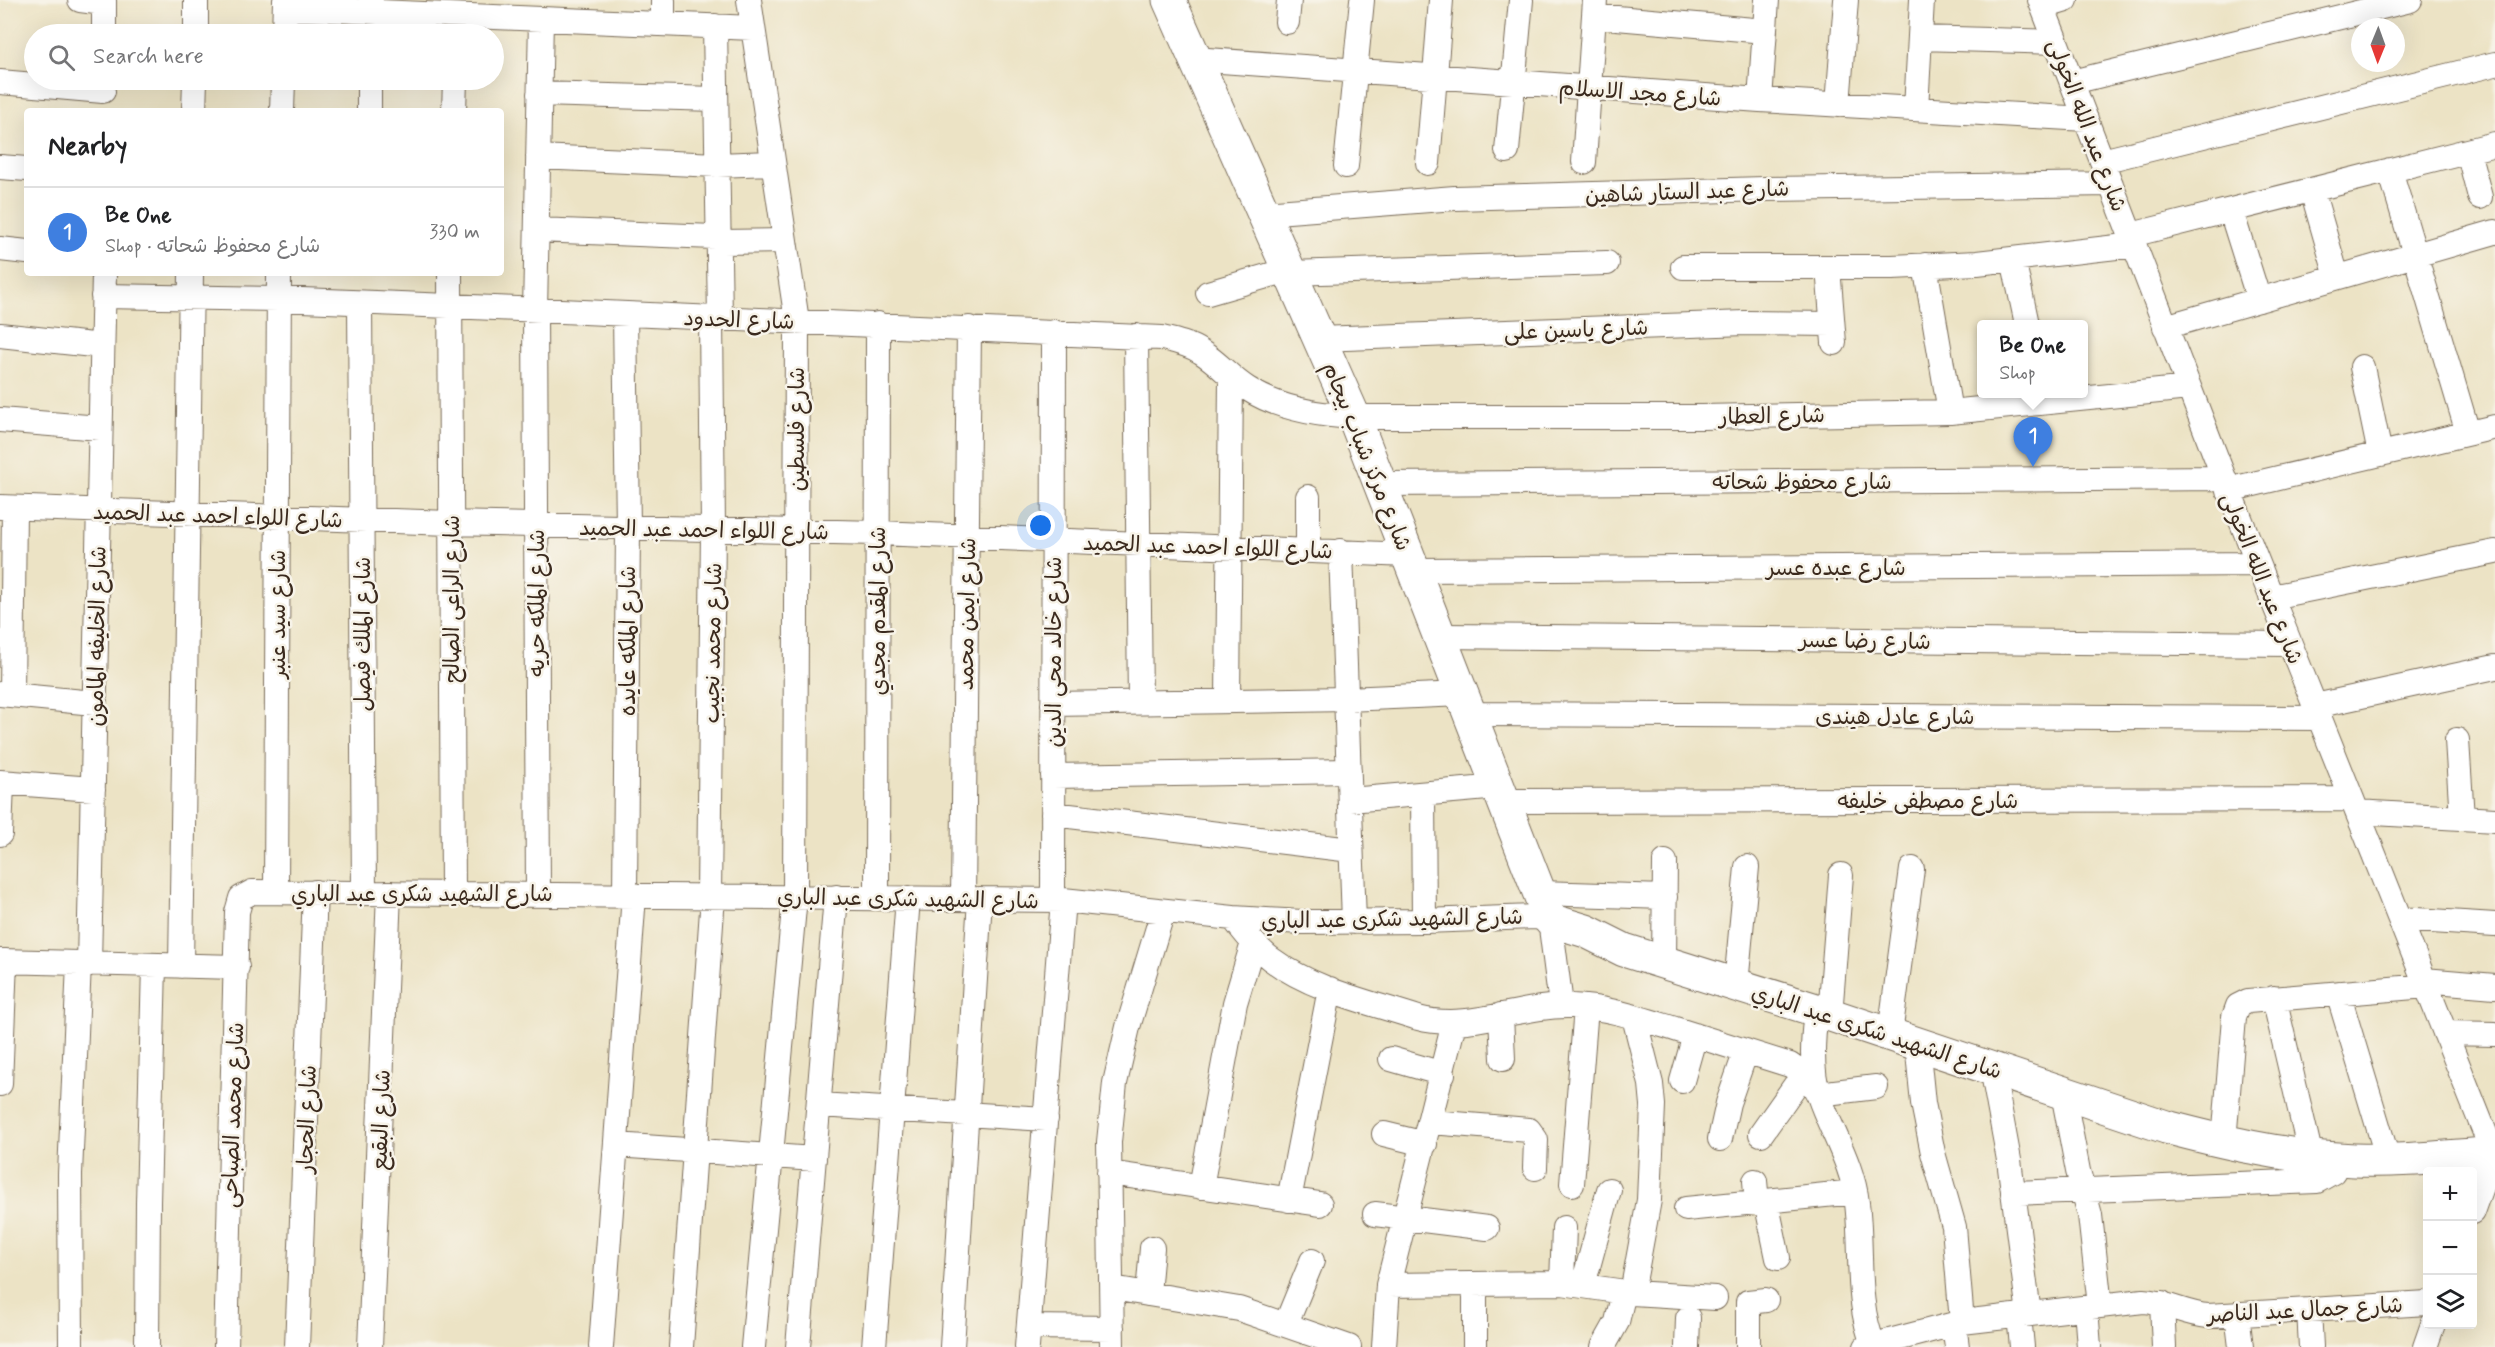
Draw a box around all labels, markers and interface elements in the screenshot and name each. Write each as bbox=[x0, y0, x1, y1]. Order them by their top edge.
north arrow bbox=[2351, 18, 2405, 72]
search box bbox=[24, 24, 504, 90]
street label: شارع عبد الله الخولى bbox=[2040, 35, 2132, 216]
icon: search bbox=[45, 41, 78, 74]
text: Search here bbox=[93, 43, 204, 71]
street label: شارع مجد الاسلام bbox=[1558, 74, 1722, 115]
text: Nearby bbox=[48, 130, 127, 164]
street label: شارع عبد الستار شاهين bbox=[1584, 175, 1790, 211]
text: Be One bbox=[105, 202, 172, 230]
text: 1 bbox=[63, 219, 72, 246]
text: 330 m bbox=[429, 219, 480, 246]
text: Shop · شارع محفوظ شحاته bbox=[105, 233, 320, 260]
street label: شارع الحدود bbox=[683, 305, 795, 337]
street label: شارع ياسين على bbox=[1503, 314, 1649, 348]
popup bbox=[1977, 320, 2088, 398]
text: Be One bbox=[1999, 332, 2066, 360]
street label: شارع مركز شباب بيجام bbox=[1315, 358, 1417, 556]
text: Shop bbox=[1999, 360, 2036, 387]
street label: شارع فلسطين bbox=[784, 367, 812, 491]
street label: شارع العطار bbox=[1717, 402, 1825, 432]
pin: 1 bbox=[2014, 418, 2052, 467]
street label: شارع محفوظ شحاته bbox=[1712, 469, 1892, 497]
street label: شارع عبد الله الخولى bbox=[2214, 489, 2308, 669]
street label: شارع اللواء احمد عبد الحميد bbox=[93, 499, 343, 535]
your location bbox=[1026, 511, 1055, 540]
street label: شارع الراعى الصالح bbox=[439, 515, 467, 683]
street label: شارع اللواء احمد عبد الحميد bbox=[579, 515, 829, 547]
street label: شارع المقدم مجدي bbox=[865, 527, 894, 695]
street label: شارع الملكه حريه bbox=[524, 529, 552, 677]
street label: شارع اللواء احمد عبد الحميد bbox=[1083, 530, 1333, 566]
street label: شارع ايمن محمد bbox=[953, 537, 983, 691]
street label: شارع الخليفه المامون bbox=[82, 546, 114, 727]
street label: شارع سيد عنبر bbox=[265, 550, 293, 680]
street label: شارع عبده عسر bbox=[1764, 555, 1906, 583]
street label: شارع الملك فيصل bbox=[350, 557, 378, 711]
street label: شارع خالد محى الدين bbox=[1041, 557, 1069, 747]
street label: شارع محمد نجيب bbox=[699, 562, 729, 724]
street label: شارع الملكه عايده bbox=[615, 566, 643, 716]
street label: شارع رضا عسر bbox=[1797, 627, 1931, 657]
street label: شارع عادل هيندى bbox=[1815, 704, 1975, 732]
street label: شارع مصطفى خليفه bbox=[1838, 788, 2018, 816]
street label: شارع الشهيد شكرى عبد الباري bbox=[291, 881, 553, 910]
street label: شارع الشهيد شكرى عبد الباري bbox=[777, 884, 1039, 917]
street label: شارع الشهيد شكرى عبد الباري bbox=[1261, 904, 1523, 937]
street label: شارع الشهيد شكرى عبد الباري bbox=[1747, 979, 2005, 1088]
street label: شارع محمد الصباحى bbox=[217, 1022, 251, 1208]
street label: شارع الحجار bbox=[292, 1065, 324, 1176]
street label: شارع البقيع bbox=[366, 1069, 398, 1171]
map controls bbox=[2423, 1167, 2477, 1329]
button: + bbox=[2423, 1167, 2477, 1221]
button: − bbox=[2423, 1221, 2477, 1275]
button: layers bbox=[2423, 1275, 2477, 1329]
street label: شارع جمال عبد الناصر bbox=[2205, 1292, 2404, 1330]

